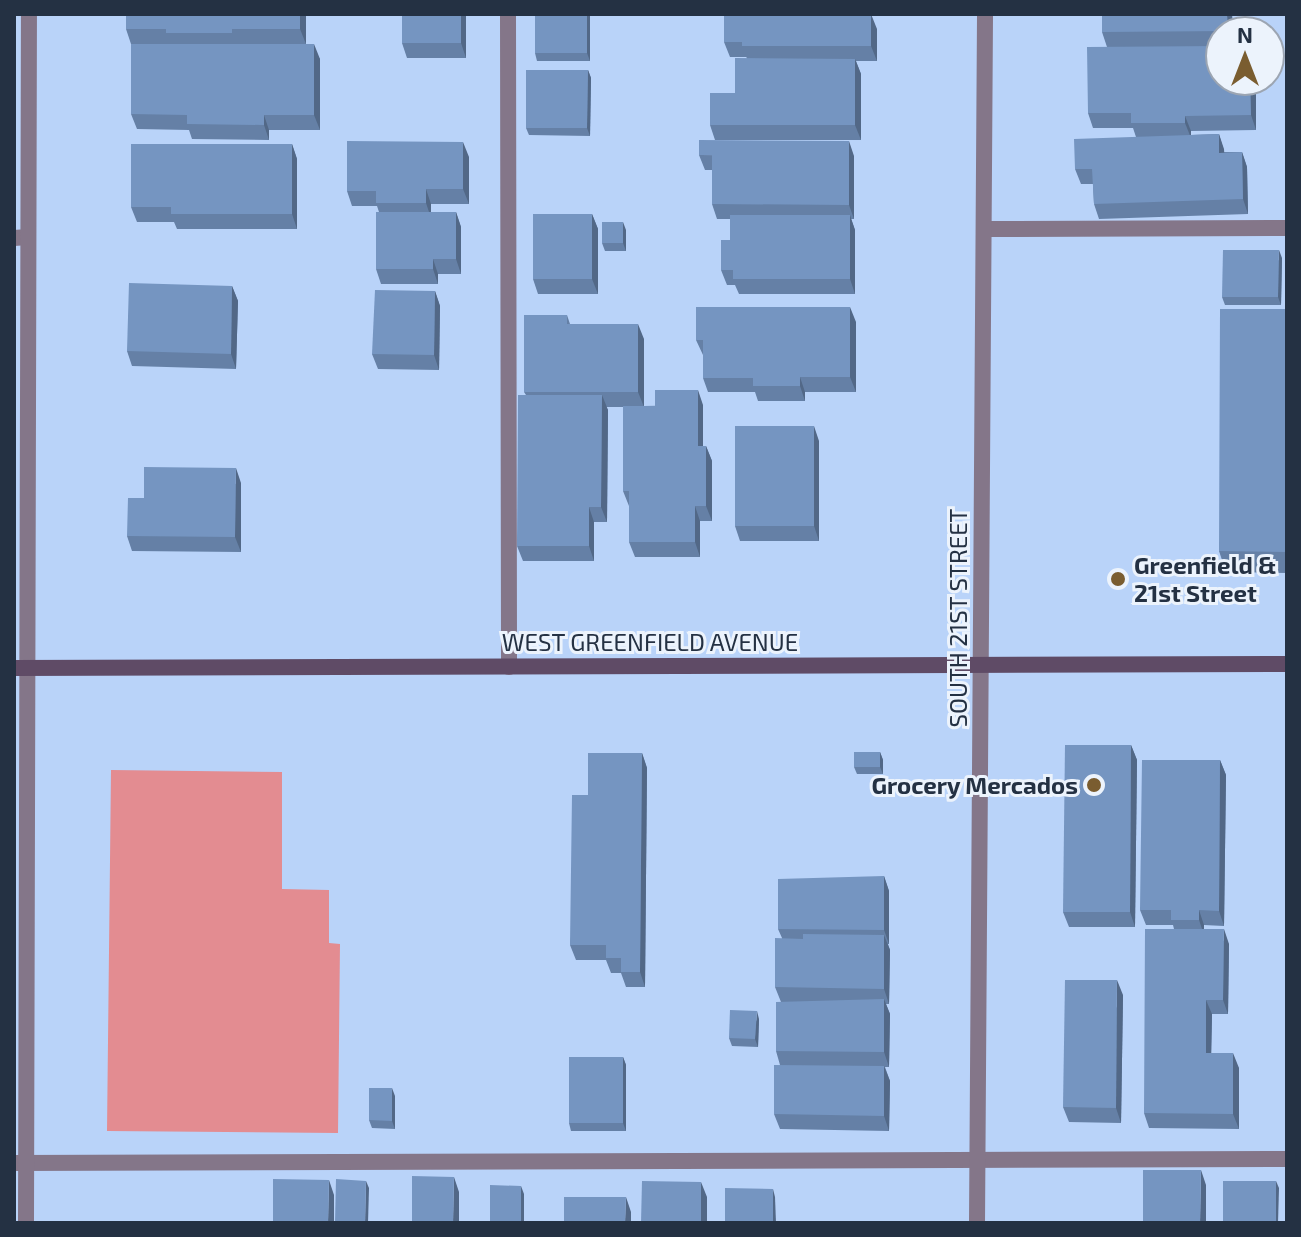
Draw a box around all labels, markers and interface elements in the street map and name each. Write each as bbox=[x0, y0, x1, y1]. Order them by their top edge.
north arrow bbox=[1205, 16, 1285, 96]
text: N bbox=[1237, 21, 1253, 47]
street label: SOUTH 21ST STREET bbox=[944, 508, 972, 728]
place label: Greenfield & 21st Street bbox=[1134, 551, 1276, 607]
marker: Greenfield & 21st Street bbox=[1109, 570, 1127, 588]
street label: WEST GREENFIELD AVENUE bbox=[501, 628, 799, 656]
place label: Grocery Mercados bbox=[871, 771, 1078, 799]
marker: Grocery Mercados bbox=[1085, 776, 1103, 794]

